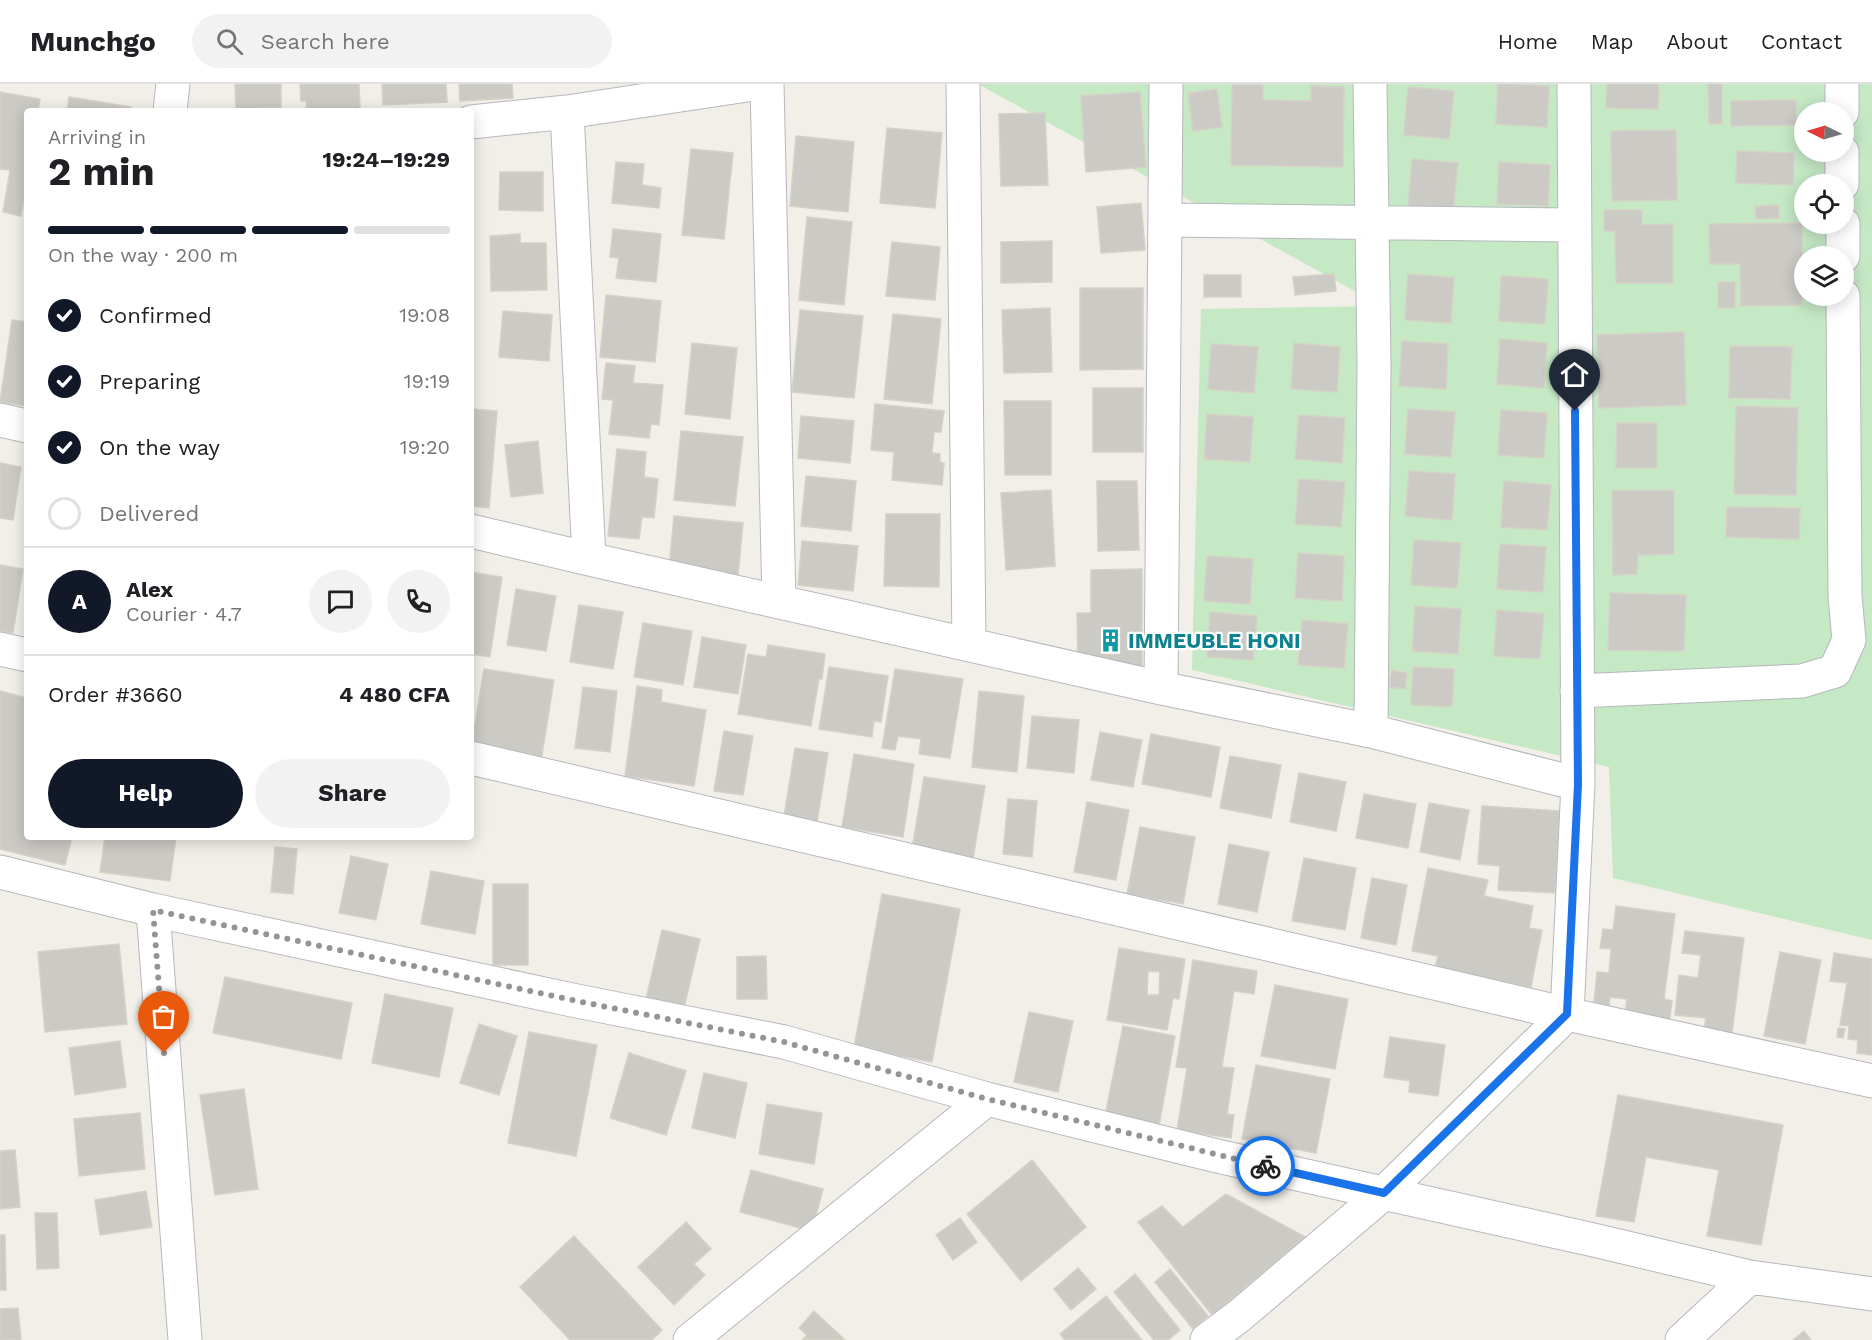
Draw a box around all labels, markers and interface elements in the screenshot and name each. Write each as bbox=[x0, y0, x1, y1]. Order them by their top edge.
search box bbox=[192, 14, 612, 68]
text: Munchgo bbox=[30, 25, 156, 58]
icon: search bbox=[213, 25, 246, 58]
text: Search here bbox=[261, 29, 390, 54]
text: Home bbox=[1498, 29, 1558, 54]
text: Map bbox=[1591, 29, 1634, 54]
text: About bbox=[1667, 29, 1728, 54]
text: Contact bbox=[1761, 29, 1842, 54]
north arrow bbox=[1794, 102, 1854, 162]
map controls bbox=[1794, 102, 1854, 306]
text: Arriving in bbox=[48, 125, 146, 149]
text: 19:24–19:29 bbox=[323, 147, 450, 172]
text: 2 min bbox=[48, 149, 155, 194]
button: locate bbox=[1794, 174, 1854, 234]
text: On the way · 200 m bbox=[48, 243, 238, 267]
button: layers bbox=[1794, 246, 1854, 306]
icon: check bbox=[48, 299, 81, 332]
text: Confirmed bbox=[99, 303, 212, 328]
text: 19:08 bbox=[399, 303, 450, 327]
pin bbox=[1549, 349, 1600, 411]
icon: home bbox=[1558, 358, 1591, 391]
icon: check bbox=[48, 365, 81, 398]
text: Preparing bbox=[99, 369, 200, 394]
text: 19:19 bbox=[404, 369, 450, 393]
icon: check bbox=[48, 431, 81, 464]
text: On the way bbox=[99, 435, 220, 460]
text: 19:20 bbox=[400, 435, 450, 459]
text: Delivered bbox=[99, 501, 199, 526]
button: chat bbox=[309, 570, 372, 633]
button: phone bbox=[387, 570, 450, 633]
text: Alex bbox=[126, 577, 173, 602]
text: A bbox=[72, 589, 87, 614]
text: Courier · 4.7 bbox=[126, 602, 242, 626]
building icon: IMMEUBLE HONI bbox=[1097, 627, 1123, 653]
place label: IMMEUBLE HONI bbox=[1128, 628, 1301, 653]
text: Order #3660 bbox=[48, 682, 183, 707]
text: 4 480 CFA bbox=[339, 682, 450, 707]
button: Help bbox=[48, 759, 243, 828]
button: Share bbox=[255, 759, 450, 828]
pin bbox=[138, 991, 189, 1053]
icon: bag bbox=[147, 1000, 180, 1033]
courier bbox=[1235, 1136, 1295, 1196]
icon: bike bbox=[1249, 1150, 1282, 1183]

